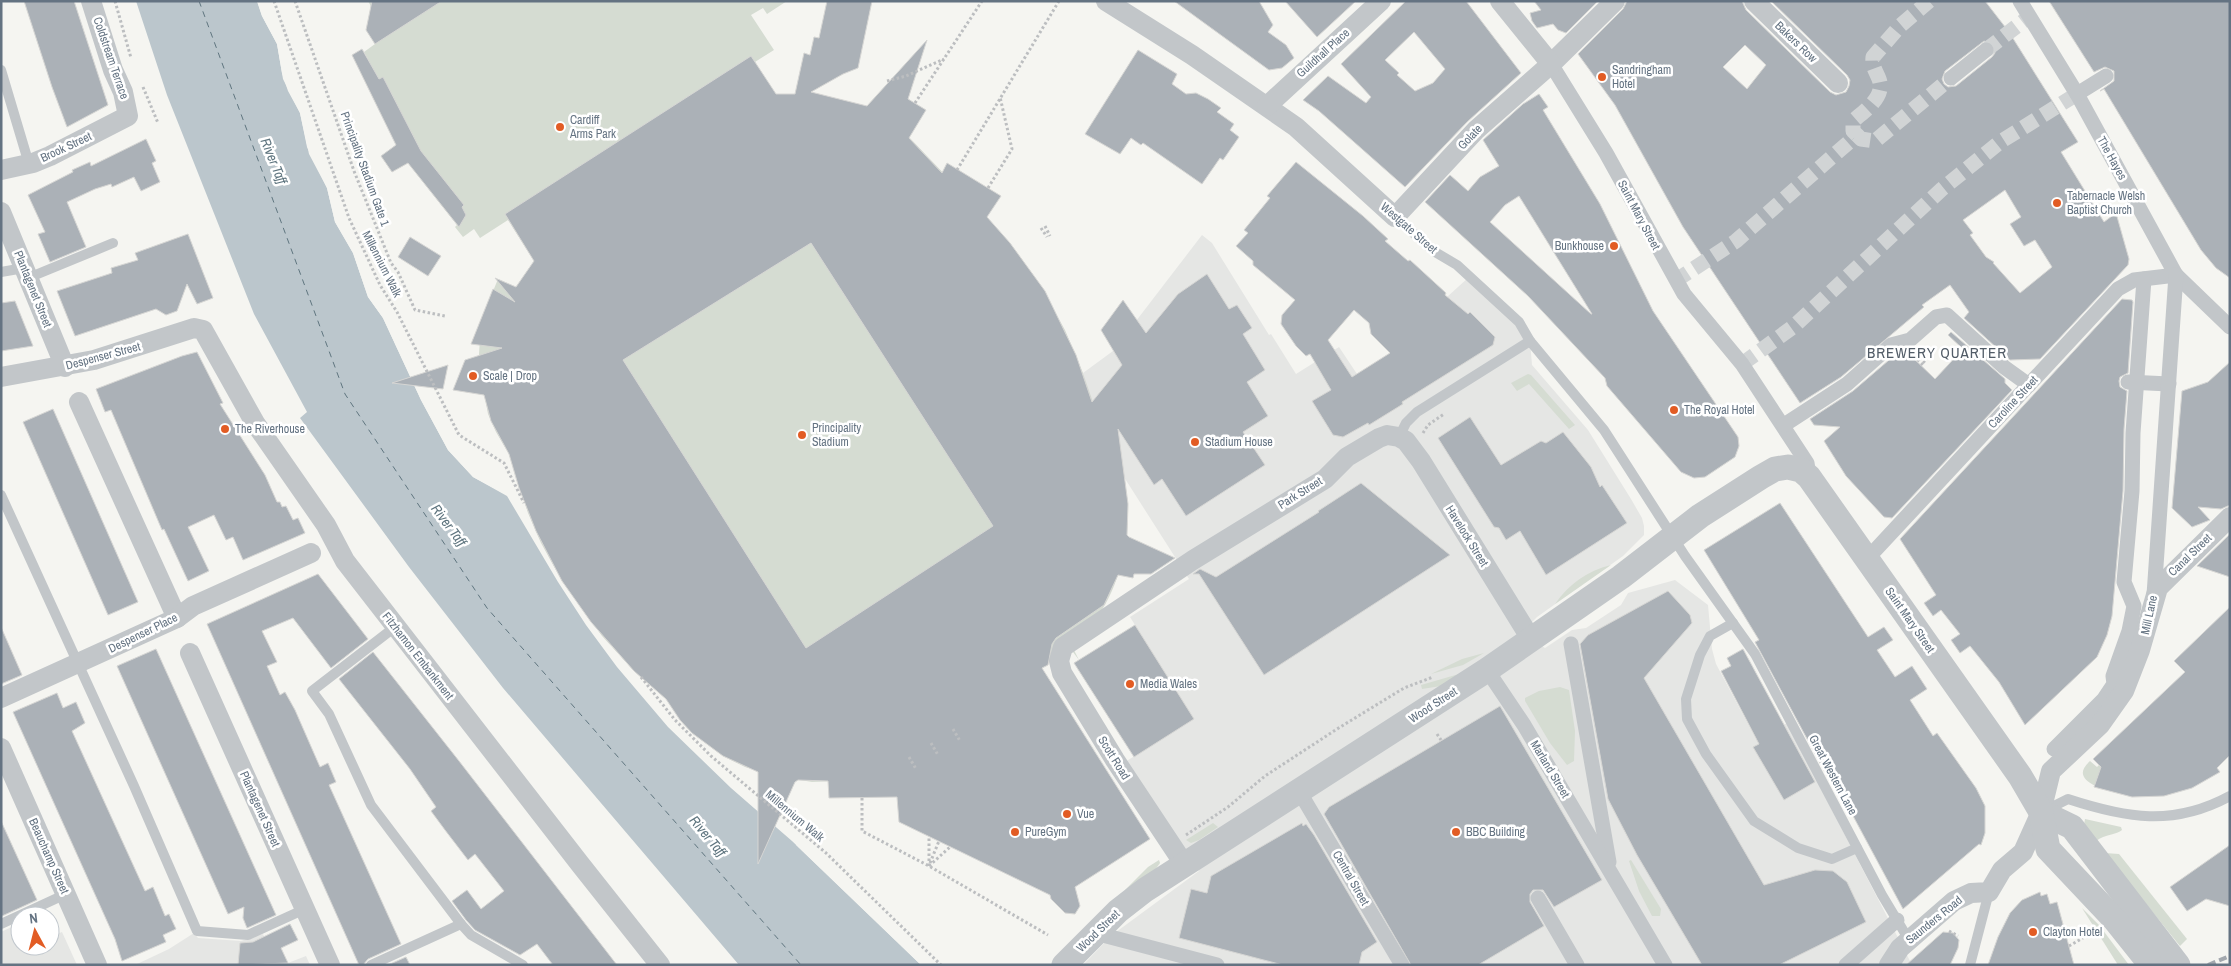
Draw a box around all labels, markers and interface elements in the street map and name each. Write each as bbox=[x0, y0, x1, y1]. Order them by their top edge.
street label: Coldstream Terrace bbox=[89, 15, 133, 101]
street label: Bakers Row bbox=[1771, 18, 1821, 67]
street label: Guildhall Place bbox=[1293, 25, 1353, 81]
place label: Sandringham Hotel bbox=[1612, 62, 1671, 92]
marker: Sandringham Hotel bbox=[1596, 71, 1608, 83]
street label: Principality Stadium Gate 1 bbox=[337, 109, 393, 229]
place label: Cardiff Arms Park bbox=[569, 112, 616, 142]
marker: Cardiff Arms Park bbox=[554, 121, 566, 133]
street label: Golate bbox=[1454, 121, 1486, 153]
street label: Brook Street bbox=[38, 128, 94, 166]
street label: The Hayes bbox=[2093, 133, 2131, 183]
water label: River Taff bbox=[257, 135, 292, 189]
street label: Saint Mary Street bbox=[1614, 177, 1664, 253]
place label: Tabernacle Welsh Baptist Church bbox=[2067, 188, 2145, 218]
marker: Tabernacle Welsh Baptist Church bbox=[2051, 197, 2063, 209]
street label: Westgate Street bbox=[1377, 199, 1441, 257]
street label: Millennium Walk bbox=[358, 228, 406, 300]
place label: Bunkhouse bbox=[1555, 238, 1604, 254]
marker: Bunkhouse bbox=[1608, 240, 1620, 252]
street label: Plantagenet Street bbox=[10, 248, 56, 330]
street label: Despenser Street bbox=[64, 338, 142, 374]
district label: BREWERY QUARTER bbox=[1867, 342, 2007, 363]
place label: Scale | Drop bbox=[483, 368, 537, 384]
marker: Scale | Drop bbox=[467, 370, 479, 382]
street label: Caroline Street bbox=[1985, 372, 2042, 432]
place label: The Royal Hotel bbox=[1684, 402, 1755, 418]
marker: The Royal Hotel bbox=[1668, 404, 1680, 416]
place label: Principality Stadium bbox=[812, 420, 861, 450]
place label: The Riverhouse bbox=[235, 421, 305, 437]
marker: The Riverhouse bbox=[219, 423, 231, 435]
marker: Principality Stadium bbox=[796, 429, 808, 441]
place label: Stadium House bbox=[1205, 434, 1273, 450]
marker: Stadium House bbox=[1189, 436, 1201, 448]
street label: Park Street bbox=[1275, 473, 1325, 513]
water label: River Taff bbox=[427, 500, 472, 551]
street label: Havelock Street bbox=[1442, 502, 1492, 570]
street label: Canal Street bbox=[2165, 530, 2215, 580]
street label: Saint Mary Street bbox=[1881, 584, 1939, 656]
street label: Mill Lane bbox=[2137, 594, 2161, 636]
street label: Despenser Place bbox=[106, 609, 180, 657]
street label: Fitzhamon Embankment bbox=[379, 609, 457, 703]
place label: Media Wales bbox=[1140, 676, 1197, 692]
marker: Media Wales bbox=[1124, 678, 1136, 690]
street label: Wood Street bbox=[1406, 683, 1460, 727]
street label: Great Western Lane bbox=[1805, 732, 1861, 818]
street label: Scott Road bbox=[1094, 733, 1134, 783]
street label: Marland Street bbox=[1527, 737, 1574, 801]
street label: Plantagenet Street bbox=[236, 769, 284, 850]
street label: Millennium Walk bbox=[762, 787, 828, 845]
place label: Vue bbox=[1077, 806, 1094, 822]
marker: Vue bbox=[1061, 808, 1073, 820]
water label: River Taff bbox=[686, 812, 732, 862]
street label: Beauchamp Street bbox=[25, 816, 73, 897]
place label: PureGym bbox=[1025, 824, 1067, 840]
place label: BBC Building bbox=[1466, 824, 1526, 840]
marker: PureGym bbox=[1009, 826, 1021, 838]
marker: BBC Building bbox=[1450, 826, 1462, 838]
street label: Central Street bbox=[1329, 848, 1373, 909]
street label: Saunders Road bbox=[1902, 892, 1966, 948]
north arrow bbox=[10, 906, 60, 956]
street label: Wood Street bbox=[1073, 906, 1123, 956]
text: N bbox=[28, 909, 39, 928]
place label: Clayton Hotel bbox=[2043, 924, 2102, 940]
marker: Clayton Hotel bbox=[2027, 926, 2039, 938]

